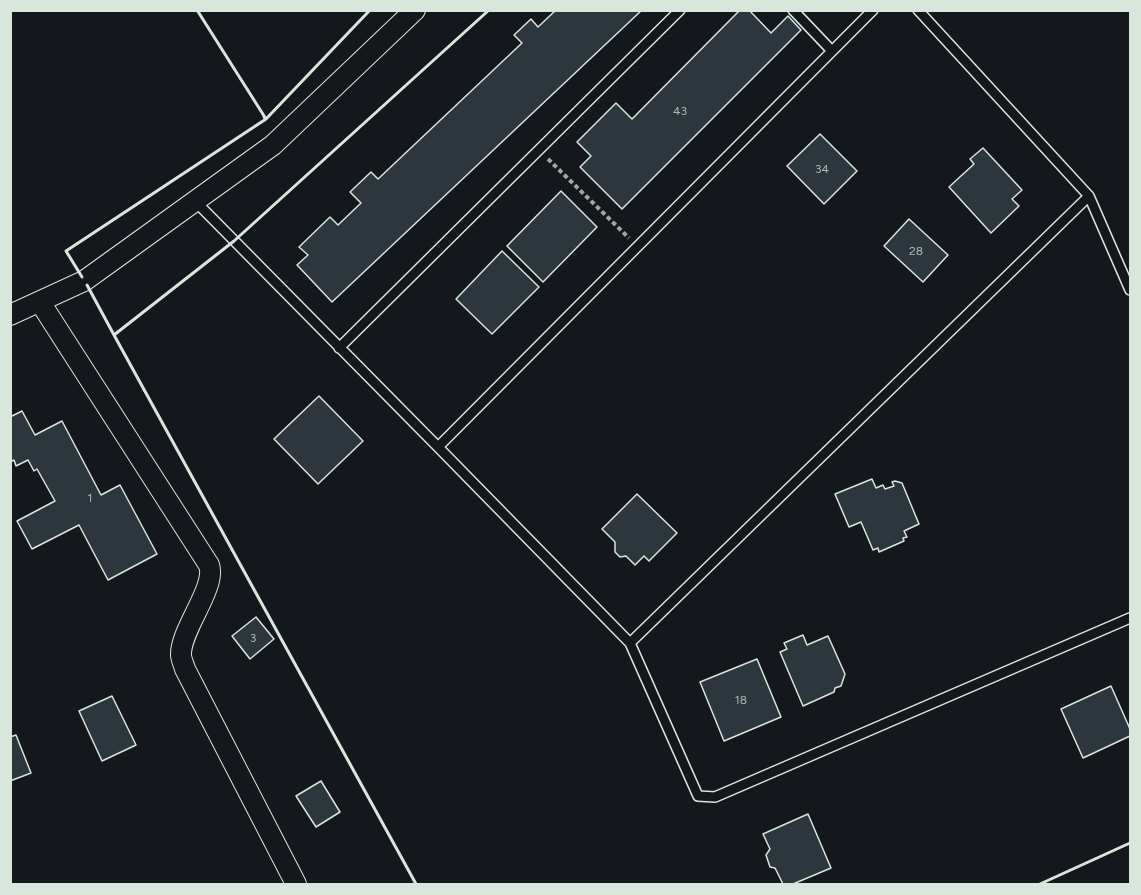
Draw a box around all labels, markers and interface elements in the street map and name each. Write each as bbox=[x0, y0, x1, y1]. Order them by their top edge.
house number: 43 bbox=[673, 104, 687, 118]
house number: 34 bbox=[815, 162, 829, 176]
house number: 28 bbox=[909, 244, 923, 258]
house number: 1 bbox=[88, 491, 92, 505]
house number: 3 bbox=[250, 631, 256, 645]
house number: 18 bbox=[735, 693, 747, 707]

